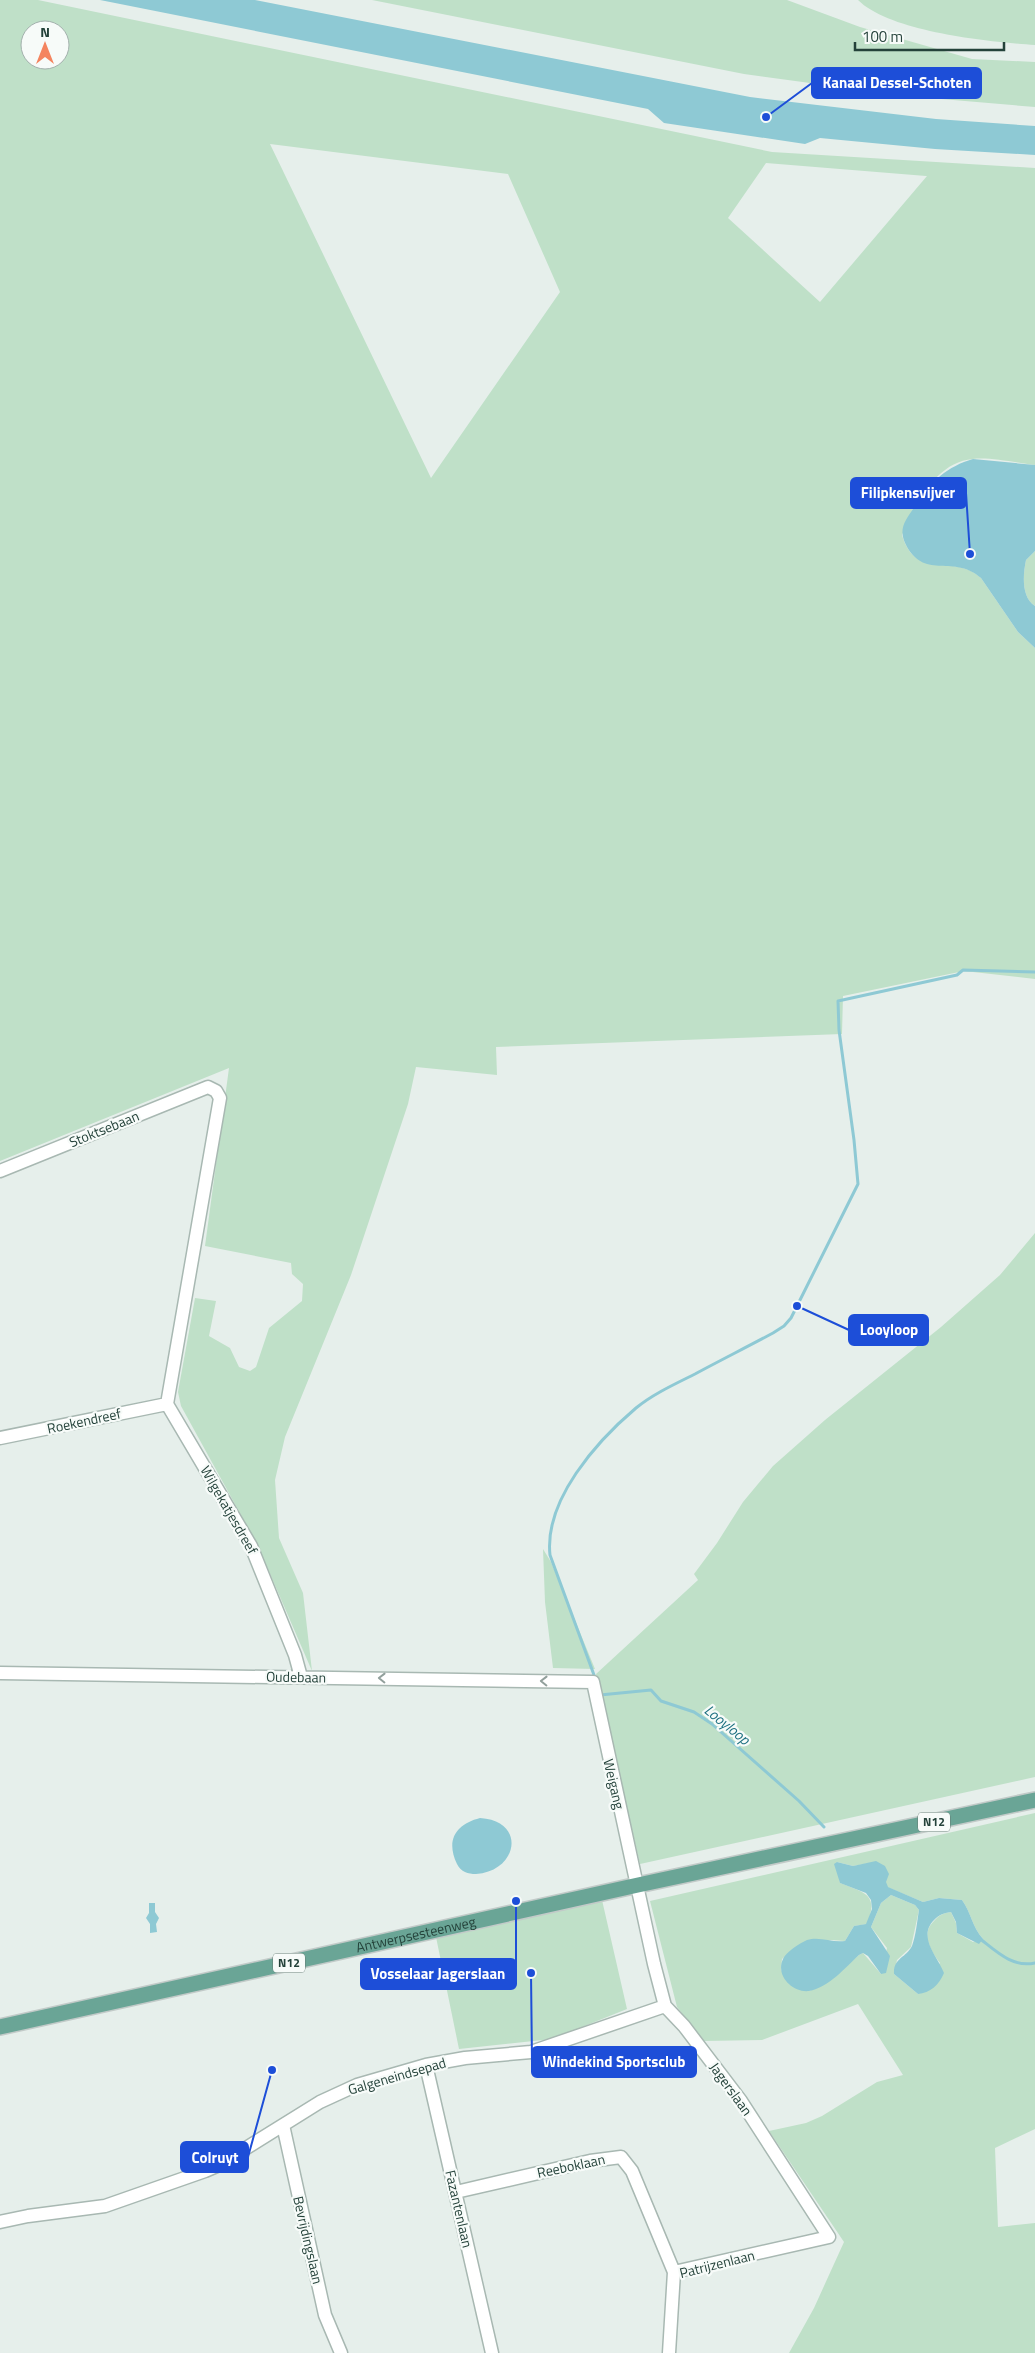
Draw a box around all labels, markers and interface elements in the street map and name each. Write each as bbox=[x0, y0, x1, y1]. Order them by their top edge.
north arrow bbox=[20, 20, 70, 70]
scale bar bbox=[855, 20, 1004, 52]
text: N bbox=[40, 21, 50, 42]
text: 100 m bbox=[862, 25, 903, 48]
callout: Kanaal Dessel-Schoten bbox=[812, 68, 981, 98]
text: Kanaal Dessel-Schoten bbox=[823, 71, 971, 94]
callout: Filipkensvijver bbox=[851, 478, 966, 508]
text: Filipkensvijver bbox=[861, 481, 956, 504]
street label: Stoktsebaan bbox=[66, 1105, 142, 1152]
callout: Looyloop bbox=[849, 1315, 928, 1345]
text: Looyloop bbox=[860, 1318, 918, 1341]
street label: Roekendreef bbox=[45, 1402, 123, 1439]
street label: Wilgekatjesdreef bbox=[196, 1462, 263, 1558]
street label: Oudebaan bbox=[266, 1665, 326, 1688]
one-way arrow bbox=[377, 1673, 385, 1684]
one-way arrow bbox=[540, 1676, 548, 1686]
water label: Looyloop bbox=[699, 1699, 756, 1751]
street label: Weigang bbox=[598, 1757, 630, 1811]
road number: N12 bbox=[918, 1812, 950, 1831]
street label: Antwerpsesteenweg bbox=[354, 1910, 478, 1957]
road number: N12 bbox=[273, 1954, 305, 1972]
callout: Vosselaar Jagerslaan bbox=[361, 1959, 516, 1989]
text: Vosselaar Jagerslaan bbox=[371, 1962, 505, 1985]
callout: Windekind Sportsclub bbox=[532, 2047, 696, 2077]
text: Windekind Sportsclub bbox=[542, 2050, 686, 2073]
street label: Galgeneindsepad bbox=[345, 2051, 448, 2100]
street label: Jagerslaan bbox=[705, 2058, 758, 2120]
callout: Colruyt bbox=[181, 2142, 248, 2172]
text: Colruyt bbox=[192, 2146, 239, 2169]
street label: Reeboklaan bbox=[535, 2148, 607, 2183]
street label: Fazantenlaan bbox=[440, 2168, 479, 2250]
street label: Bevrijdingslaan bbox=[288, 2194, 329, 2286]
street label: Patrijzenlaan bbox=[677, 2244, 757, 2283]

